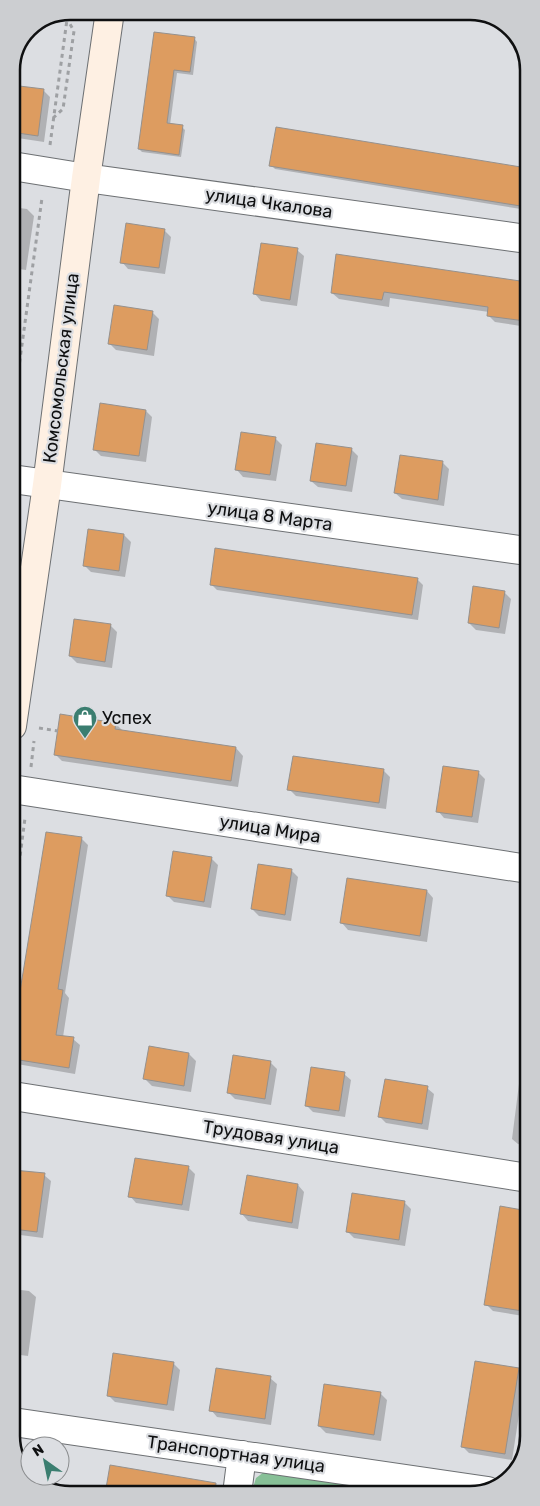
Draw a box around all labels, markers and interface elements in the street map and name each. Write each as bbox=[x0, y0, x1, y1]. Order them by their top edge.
street label: улица Чкалова bbox=[204, 183, 334, 223]
street label: Комсомольская улица bbox=[38, 272, 84, 464]
street label: улица 8 Марта bbox=[206, 496, 334, 536]
shop icon: Успех bbox=[72, 705, 98, 739]
place label: Успех bbox=[102, 707, 152, 729]
street label: улица Мира bbox=[218, 810, 322, 848]
street label: Трудовая улица bbox=[201, 1115, 341, 1159]
street label: Транспортная улица bbox=[145, 1431, 327, 1477]
north arrow bbox=[20, 1436, 70, 1486]
text: N bbox=[29, 1441, 47, 1460]

